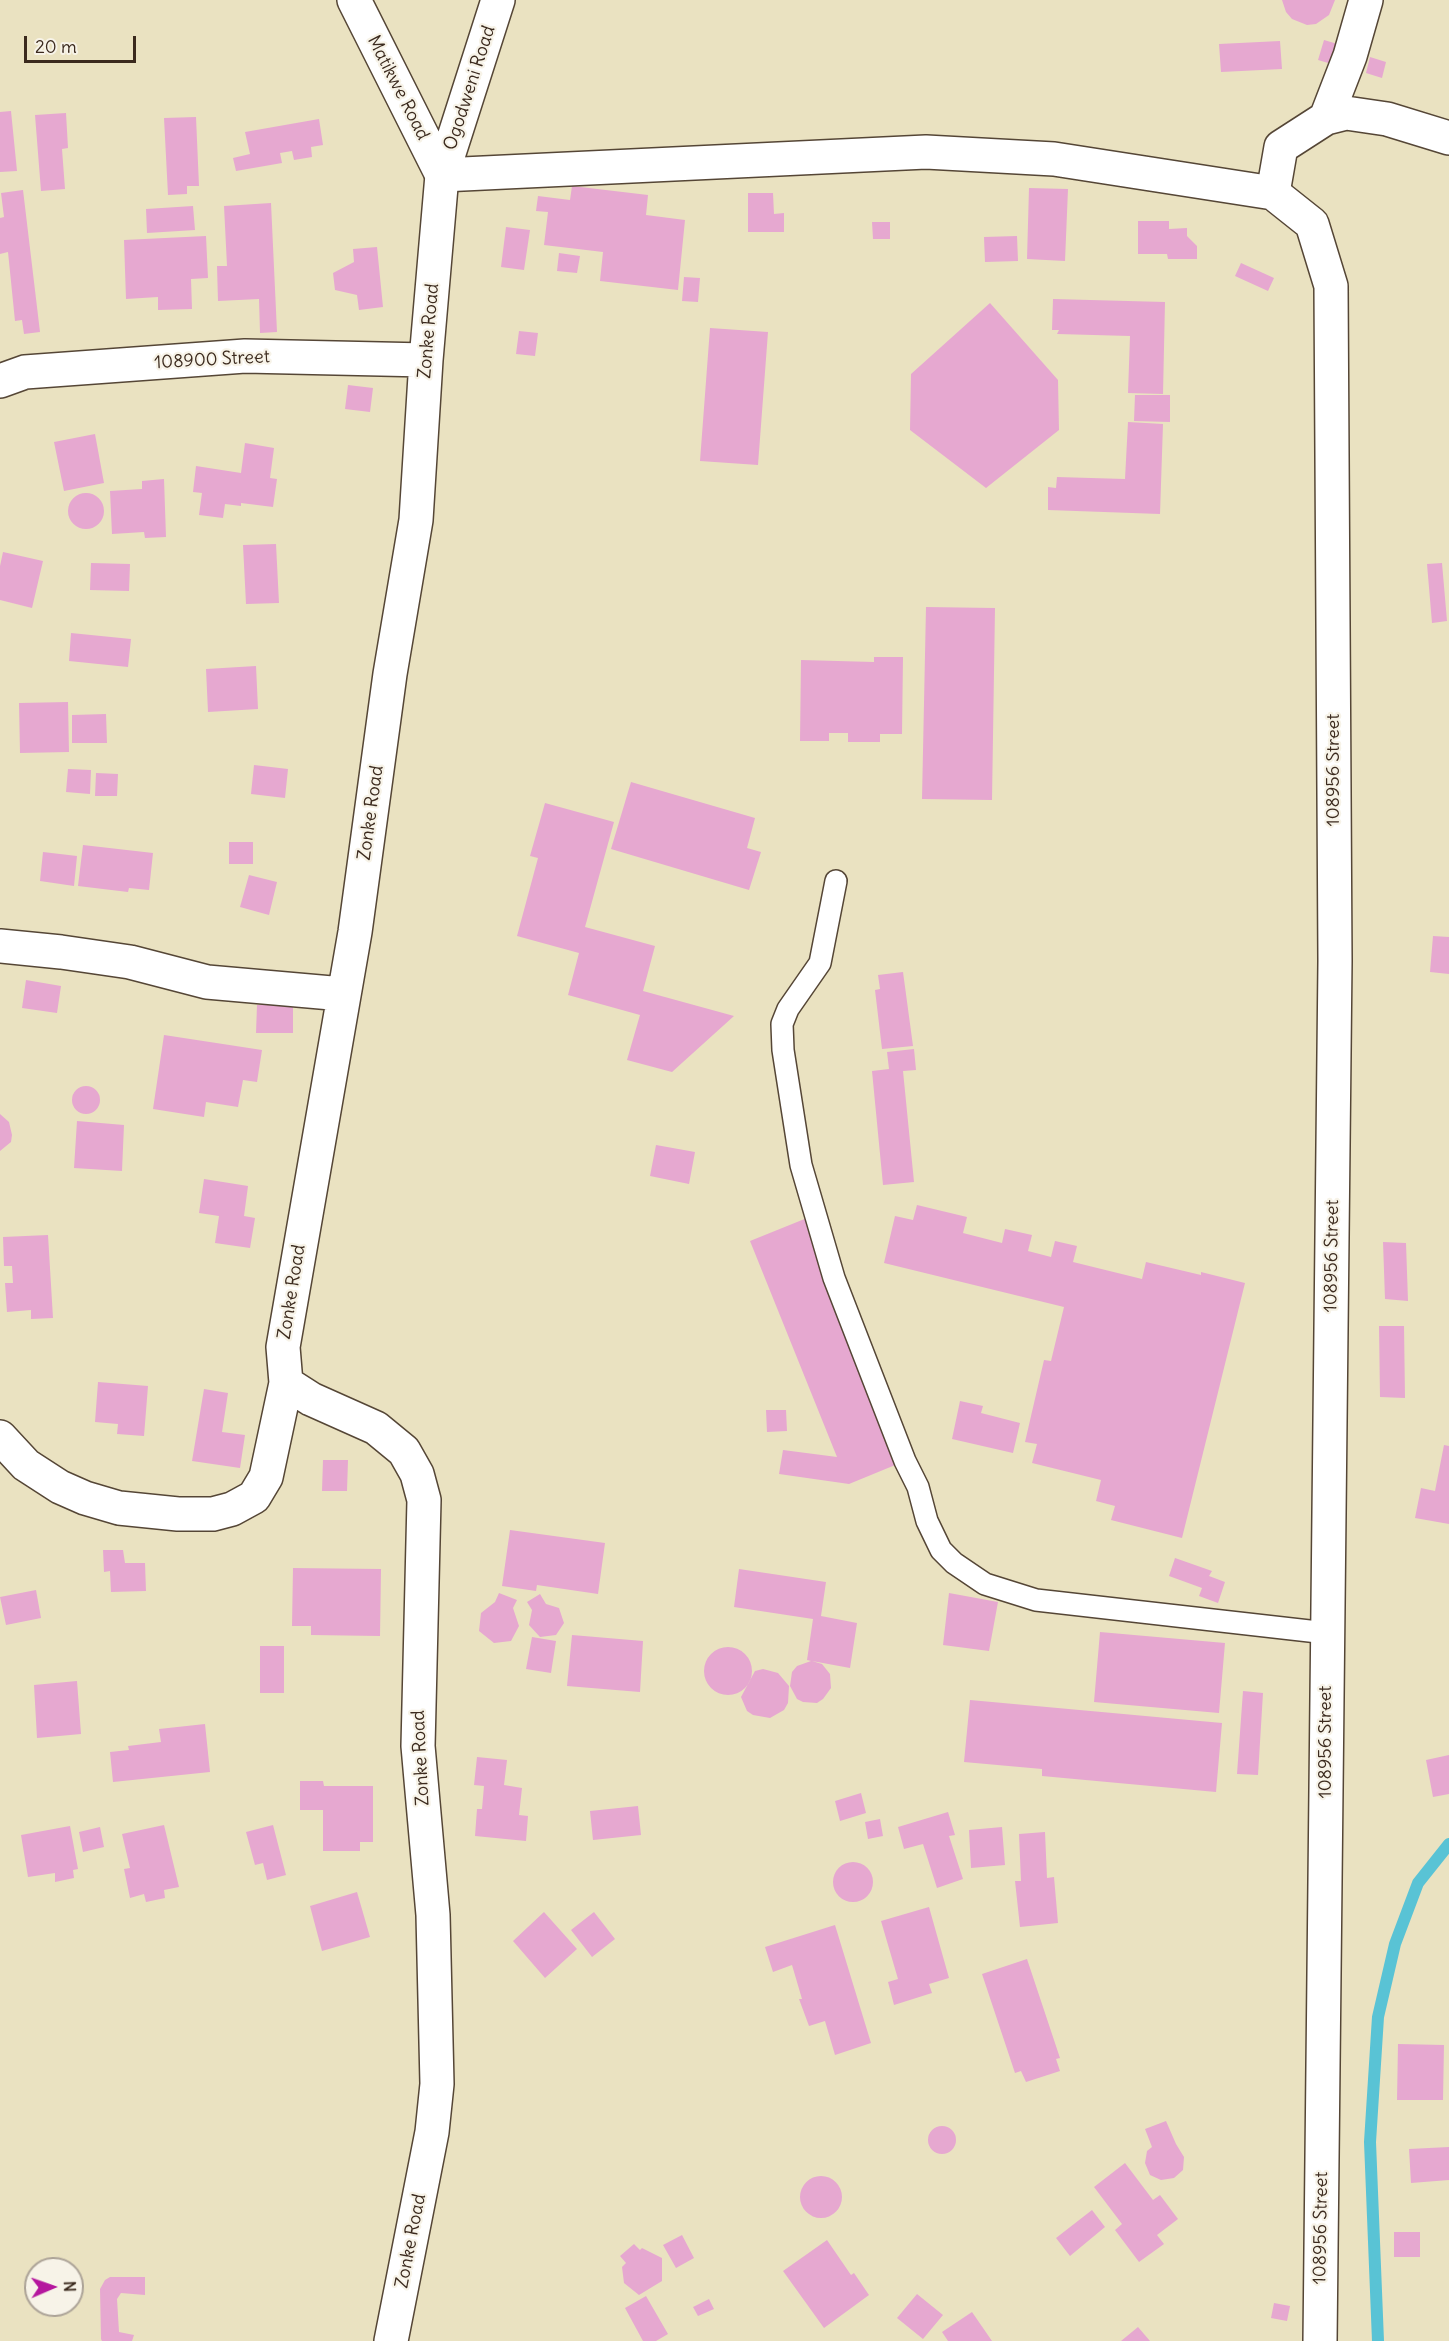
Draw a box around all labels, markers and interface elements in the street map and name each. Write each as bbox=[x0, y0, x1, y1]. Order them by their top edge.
street label: Ogodweni Road bbox=[440, 23, 500, 153]
scale bar bbox=[27, 24, 140, 62]
street label: Matikwe Road bbox=[362, 32, 434, 144]
text: 20 m bbox=[35, 35, 77, 58]
street label: Zonke Road bbox=[414, 282, 444, 380]
street label: 108900 Street bbox=[154, 346, 270, 374]
street label: 108956 Street bbox=[1323, 714, 1345, 826]
street label: Zonke Road bbox=[354, 764, 388, 862]
street label: 108956 Street bbox=[1320, 1199, 1344, 1313]
street label: Zonke Road bbox=[274, 1243, 310, 1341]
street label: 108956 Street bbox=[1315, 1686, 1337, 1798]
street label: Zonke Road bbox=[408, 1710, 434, 1806]
street label: 108956 Street bbox=[1309, 2171, 1333, 2285]
street label: Zonke Road bbox=[391, 2192, 431, 2290]
north arrow bbox=[24, 2257, 84, 2317]
text: N bbox=[60, 2281, 80, 2292]

